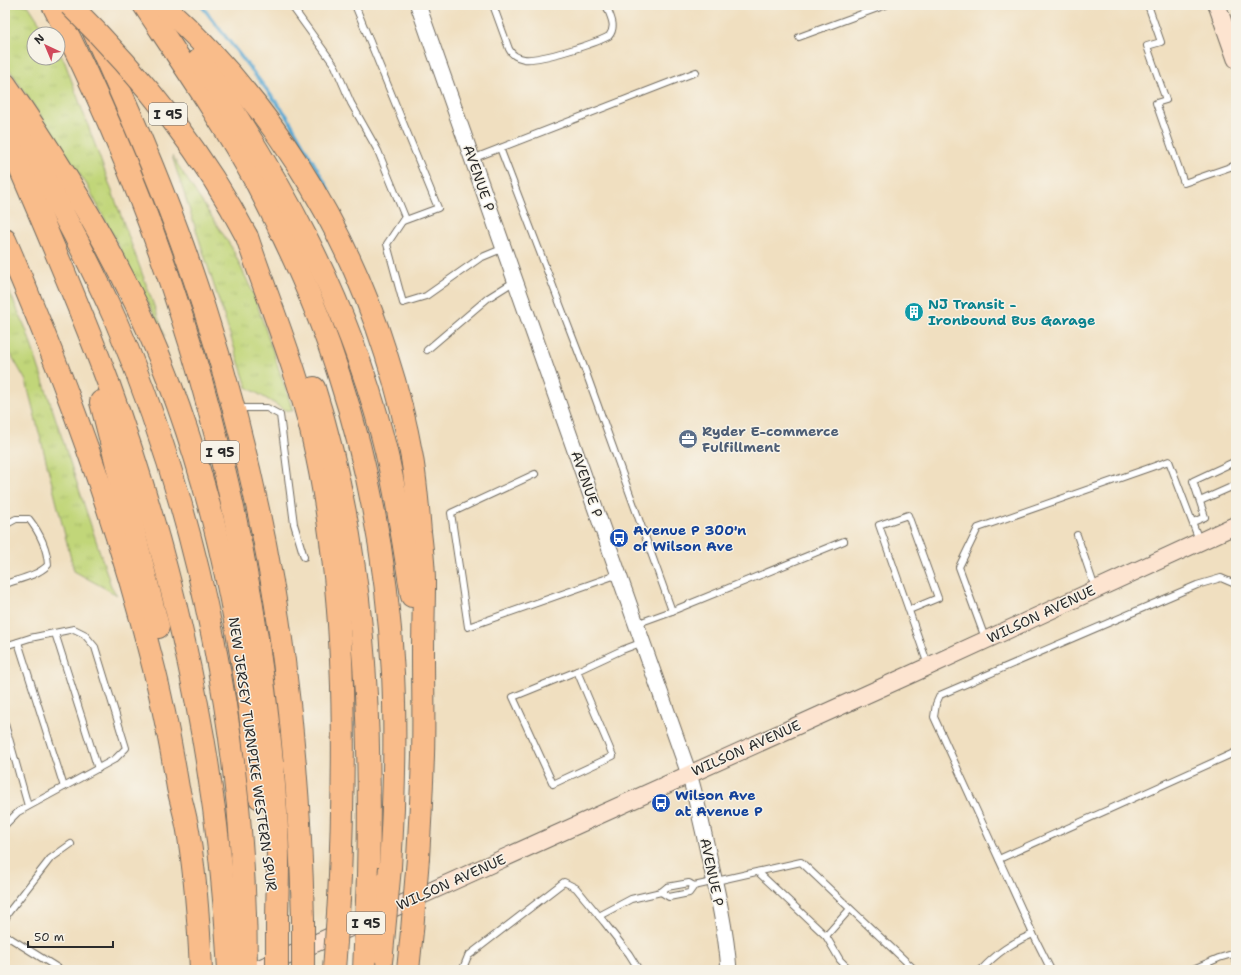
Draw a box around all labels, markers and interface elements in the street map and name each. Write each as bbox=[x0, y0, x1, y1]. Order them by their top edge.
north arrow bbox=[26, 26, 66, 66]
text: N bbox=[31, 31, 48, 48]
road number: I 95 bbox=[149, 103, 187, 125]
street label: AVENUE P bbox=[459, 142, 499, 214]
place label: NJ Transit - Ironbound Bus Garage bbox=[928, 295, 1095, 329]
building icon: NJ Transit - Ironbound Bus Garage bbox=[903, 301, 925, 323]
place label: Ryder E-commerce Fulfillment bbox=[702, 422, 839, 456]
office icon: Ryder E-commerce Fulfillment bbox=[677, 428, 699, 450]
road number: I 95 bbox=[201, 441, 239, 463]
street label: AVENUE P bbox=[567, 448, 607, 520]
place label: Avenue P 300'n of Wilson Ave bbox=[633, 521, 746, 555]
bus stop icon: Avenue P 300'n of Wilson Ave bbox=[608, 527, 630, 549]
street label: WILSON AVENUE bbox=[984, 581, 1098, 647]
street label: NEW JERSEY TURNPIKE WESTERN SPUR bbox=[225, 616, 281, 892]
street label: WILSON AVENUE bbox=[689, 716, 804, 780]
place label: Wilson Ave at Avenue P bbox=[675, 786, 763, 820]
bus stop icon: Wilson Ave at Avenue P bbox=[650, 792, 672, 814]
street label: AVENUE P bbox=[696, 836, 728, 908]
street label: WILSON AVENUE bbox=[394, 850, 509, 914]
road number: I 95 bbox=[347, 912, 385, 934]
scale bar bbox=[28, 923, 113, 949]
text: 50 m bbox=[34, 929, 64, 945]

